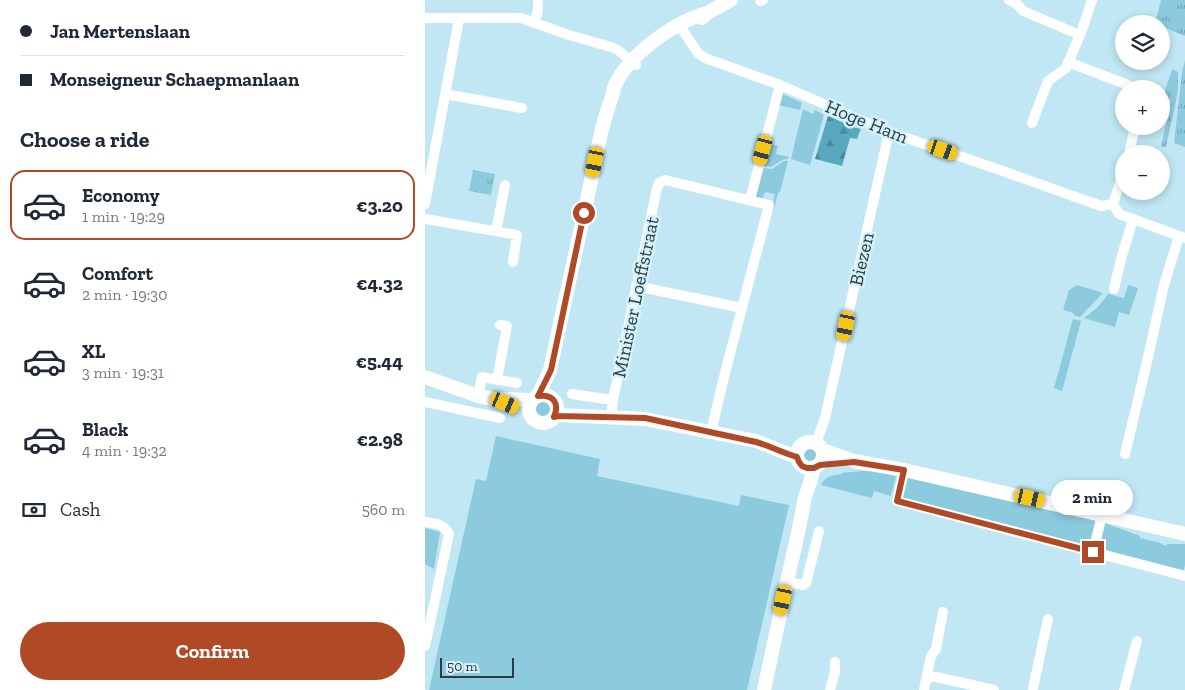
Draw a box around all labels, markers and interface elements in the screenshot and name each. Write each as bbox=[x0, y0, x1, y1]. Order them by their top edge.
map controls bbox=[1115, 15, 1170, 200]
button: layers bbox=[1115, 15, 1170, 70]
text: Jan Mertenslaan bbox=[50, 20, 190, 43]
text: Monseigneur Schaepmanlaan bbox=[50, 68, 299, 91]
button: + bbox=[1115, 80, 1170, 135]
street label: Hoge Ham bbox=[822, 94, 912, 149]
text: Choose a ride bbox=[20, 126, 150, 153]
car bbox=[751, 134, 774, 166]
car bbox=[926, 138, 959, 162]
button: − bbox=[1115, 145, 1170, 200]
car bbox=[584, 146, 605, 178]
icon: car bbox=[22, 183, 67, 228]
text: Economy bbox=[82, 184, 160, 207]
text: €3.20 bbox=[356, 194, 403, 217]
route start bbox=[573, 202, 595, 224]
text: 1 min · 19:29 bbox=[82, 207, 165, 226]
street label: Minister Loeffstraat bbox=[607, 214, 664, 380]
street label: Biezen bbox=[844, 230, 879, 288]
icon: car bbox=[22, 261, 67, 306]
text: Comfort bbox=[82, 262, 153, 285]
text: €4.32 bbox=[356, 272, 403, 295]
text: 2 min · 19:30 bbox=[82, 285, 167, 304]
car bbox=[835, 310, 856, 342]
icon: car bbox=[22, 339, 67, 384]
text: XL bbox=[82, 340, 105, 363]
text: €5.44 bbox=[356, 350, 403, 373]
text: 3 min · 19:31 bbox=[82, 363, 164, 382]
car bbox=[488, 390, 521, 416]
icon: car bbox=[22, 417, 67, 462]
text: Black bbox=[82, 418, 128, 441]
text: €2.98 bbox=[357, 428, 403, 451]
text: 4 min · 19:32 bbox=[82, 441, 167, 460]
callout: 2 min bbox=[1052, 480, 1134, 514]
car bbox=[1013, 487, 1046, 509]
text: 2 min bbox=[1072, 488, 1112, 507]
icon: cash bbox=[20, 496, 48, 524]
text: Cash bbox=[60, 498, 100, 521]
text: 560 m bbox=[362, 500, 405, 519]
route end bbox=[1082, 541, 1104, 563]
car bbox=[772, 584, 793, 616]
button: Confirm bbox=[20, 622, 405, 680]
scale bar bbox=[440, 655, 514, 678]
text: 50 m bbox=[447, 658, 478, 675]

